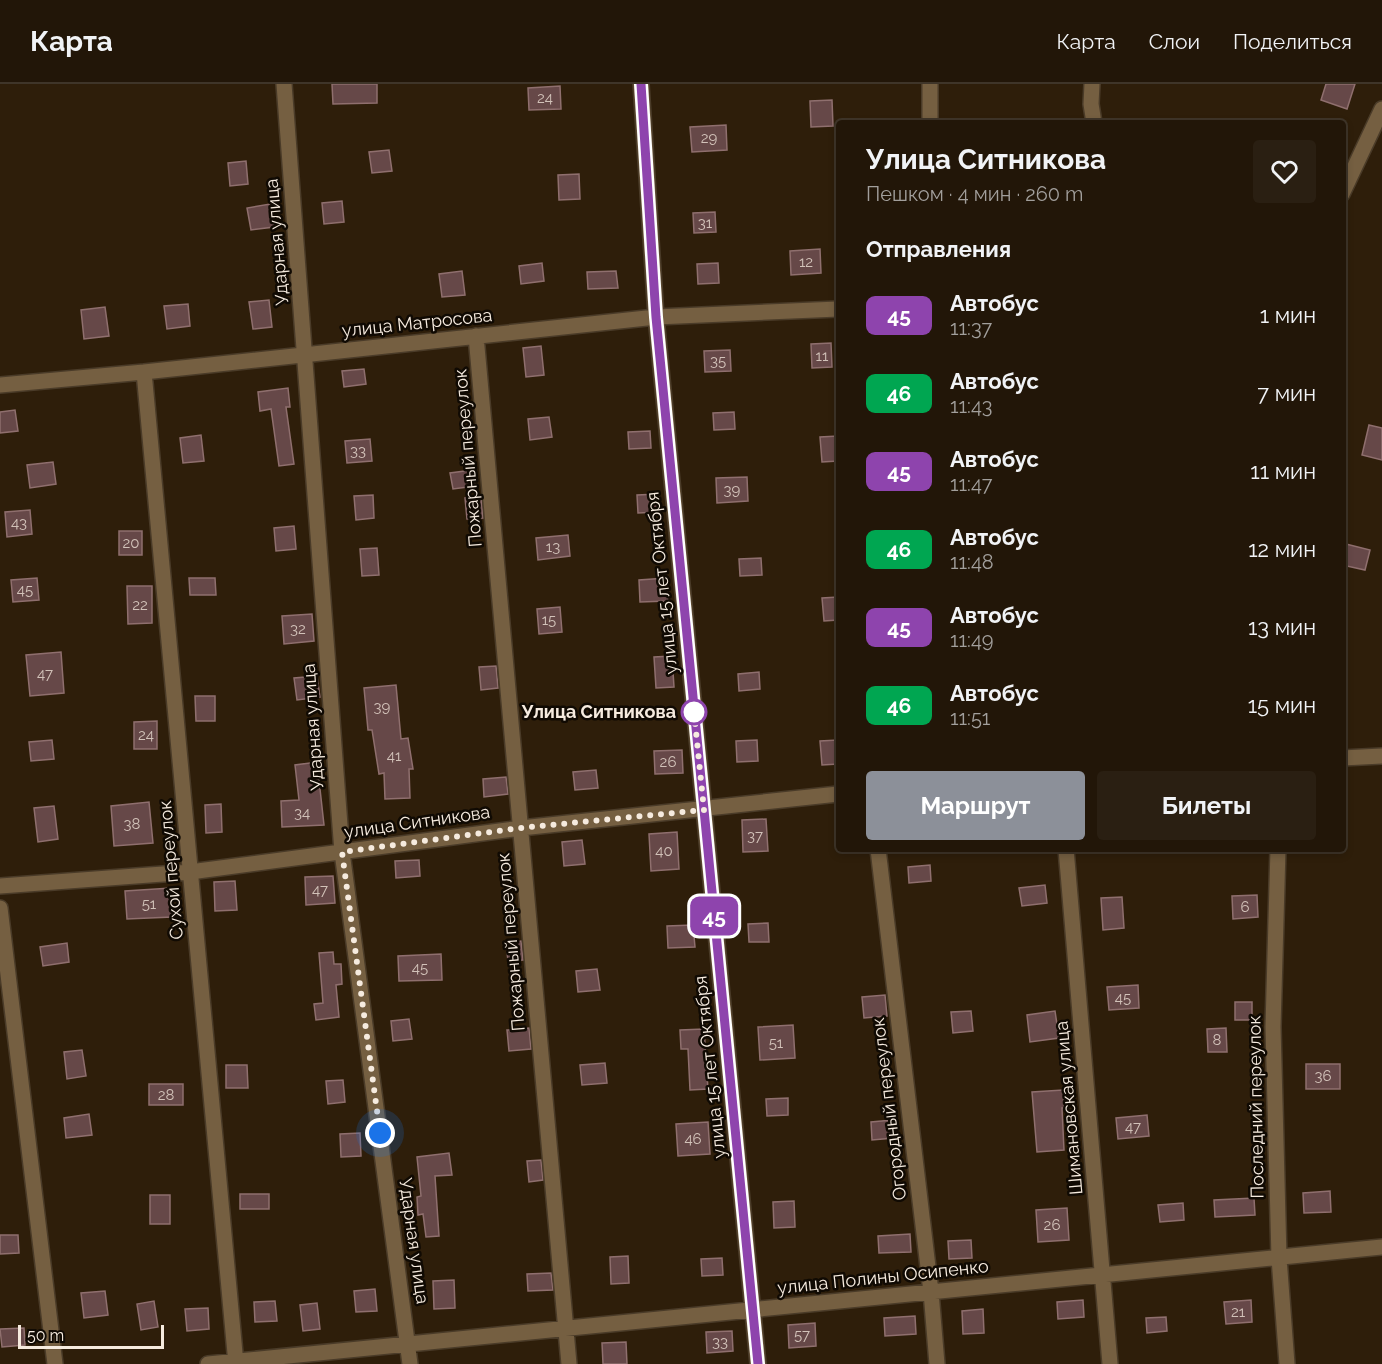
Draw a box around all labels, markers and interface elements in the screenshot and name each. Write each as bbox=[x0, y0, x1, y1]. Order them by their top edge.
text: Карта bbox=[30, 25, 113, 58]
text: Карта bbox=[1057, 29, 1116, 54]
text: Слои bbox=[1149, 29, 1200, 54]
text: Поделиться bbox=[1233, 29, 1352, 54]
house number: 24 bbox=[537, 89, 553, 107]
house number: 29 bbox=[701, 129, 718, 147]
button: heart bbox=[1253, 140, 1316, 203]
text: Улица Ситникова bbox=[866, 143, 1106, 176]
street label: Ударная улица bbox=[261, 178, 293, 306]
text: Пешком · 4 мин · 260 m bbox=[866, 182, 1084, 206]
house number: 31 bbox=[698, 214, 713, 232]
text: Отправления bbox=[866, 236, 1011, 262]
house number: 12 bbox=[799, 253, 813, 271]
text: Автобус bbox=[950, 290, 1039, 316]
text: 1 мин bbox=[1260, 302, 1316, 328]
text: 45 bbox=[887, 303, 911, 328]
street label: улица Матросова bbox=[341, 304, 493, 341]
text: 11:37 bbox=[950, 316, 992, 340]
house number: 11 bbox=[816, 347, 829, 365]
house number: 35 bbox=[710, 352, 726, 370]
street label: Пожарный переулок bbox=[449, 368, 486, 548]
text: Автобус bbox=[950, 368, 1039, 394]
text: 7 мин bbox=[1257, 380, 1316, 406]
text: 46 bbox=[887, 381, 911, 406]
text: 11:43 bbox=[950, 394, 992, 418]
house number: 33 bbox=[350, 442, 366, 460]
text: Автобус bbox=[950, 446, 1039, 472]
text: 11 мин bbox=[1250, 458, 1316, 484]
text: 45 bbox=[887, 459, 911, 484]
text: 11:47 bbox=[950, 472, 992, 496]
house number: 39 bbox=[724, 481, 741, 499]
street label: улица 15 лет Октября bbox=[641, 491, 682, 675]
house number: 43 bbox=[11, 514, 27, 532]
text: Автобус bbox=[950, 524, 1039, 550]
house number: 20 bbox=[123, 534, 140, 552]
text: 12 мин bbox=[1248, 536, 1316, 562]
text: 46 bbox=[887, 537, 911, 562]
house number: 13 bbox=[546, 538, 560, 556]
text: 11:48 bbox=[950, 550, 994, 574]
house number: 45 bbox=[17, 581, 33, 599]
house number: 22 bbox=[132, 596, 148, 614]
text: Автобус bbox=[950, 602, 1039, 628]
house number: 15 bbox=[542, 611, 556, 629]
text: 13 мин bbox=[1248, 614, 1316, 640]
text: 45 bbox=[887, 615, 911, 640]
house number: 32 bbox=[290, 620, 306, 638]
text: 11:49 bbox=[950, 628, 994, 652]
street label: Ударная улица bbox=[298, 663, 327, 791]
house number: 47 bbox=[37, 665, 53, 683]
text: Автобус bbox=[950, 680, 1039, 706]
text: 15 мин bbox=[1248, 692, 1316, 718]
text: 46 bbox=[887, 693, 911, 718]
house number: 39 bbox=[374, 698, 391, 716]
marker: Улица Ситникова bbox=[681, 699, 707, 725]
place label: Улица Ситникова bbox=[521, 701, 676, 722]
text: 11:51 bbox=[950, 706, 990, 730]
house number: 24 bbox=[138, 726, 154, 744]
house number: 41 bbox=[387, 747, 402, 765]
house number: 26 bbox=[660, 753, 676, 771]
button: Маршрут bbox=[866, 771, 1085, 840]
button: Билеты bbox=[1097, 771, 1316, 840]
street label: Сухой переулок bbox=[154, 800, 187, 940]
street label: улица Ситникова bbox=[343, 801, 491, 842]
house number: 34 bbox=[294, 804, 310, 822]
house number: 38 bbox=[124, 815, 141, 833]
house number: 37 bbox=[747, 827, 763, 845]
house number: 40 bbox=[655, 842, 673, 860]
street label: Пожарный переулок bbox=[492, 852, 529, 1032]
house number: 47 bbox=[312, 881, 328, 899]
house number: 51 bbox=[142, 895, 157, 913]
line badge: 45 bbox=[687, 896, 741, 936]
house number: 6 bbox=[1240, 898, 1250, 916]
text: 45 bbox=[702, 904, 726, 929]
house number: 45 bbox=[412, 959, 428, 977]
street label: улица 15 лет Октября bbox=[689, 975, 730, 1159]
house number: 45 bbox=[1115, 989, 1131, 1007]
street label: Последний переулок bbox=[1243, 1015, 1268, 1199]
street label: Огородный переулок bbox=[867, 1016, 910, 1202]
street label: Шимановская улица bbox=[1050, 1020, 1087, 1196]
house number: 8 bbox=[1213, 1031, 1222, 1049]
house number: 51 bbox=[769, 1034, 784, 1052]
house number: 36 bbox=[1314, 1067, 1332, 1085]
house number: 28 bbox=[158, 1086, 174, 1104]
your location bbox=[365, 1118, 395, 1148]
house number: 47 bbox=[1125, 1118, 1141, 1136]
house number: 46 bbox=[684, 1130, 702, 1148]
street label: Ударная улица bbox=[395, 1177, 434, 1305]
house number: 26 bbox=[1044, 1216, 1060, 1234]
street label: улица Полины Осипенко bbox=[776, 1255, 990, 1298]
house number: 21 bbox=[1231, 1303, 1246, 1321]
scale bar bbox=[18, 1322, 164, 1350]
text: 50 m bbox=[27, 1326, 64, 1345]
house number: 57 bbox=[794, 1326, 810, 1344]
house number: 33 bbox=[712, 1333, 728, 1351]

